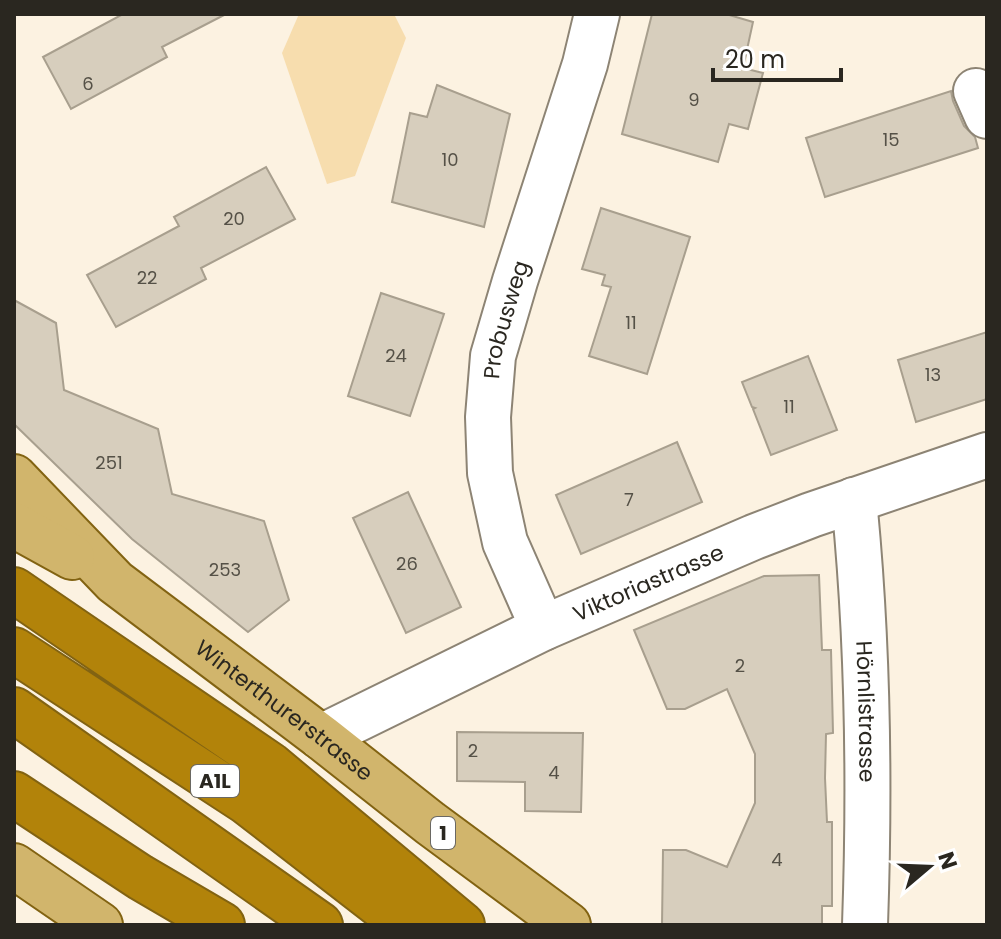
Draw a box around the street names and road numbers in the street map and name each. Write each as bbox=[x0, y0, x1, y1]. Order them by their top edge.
street label: Probusweg bbox=[476, 256, 536, 380]
street label: Viktoriastrasse bbox=[568, 536, 729, 629]
street label: Winterthurerstrasse bbox=[189, 632, 380, 788]
street label: Hörnlistrasse bbox=[849, 640, 883, 782]
road number: A1L bbox=[191, 765, 239, 797]
road number: 1 bbox=[431, 817, 455, 849]

